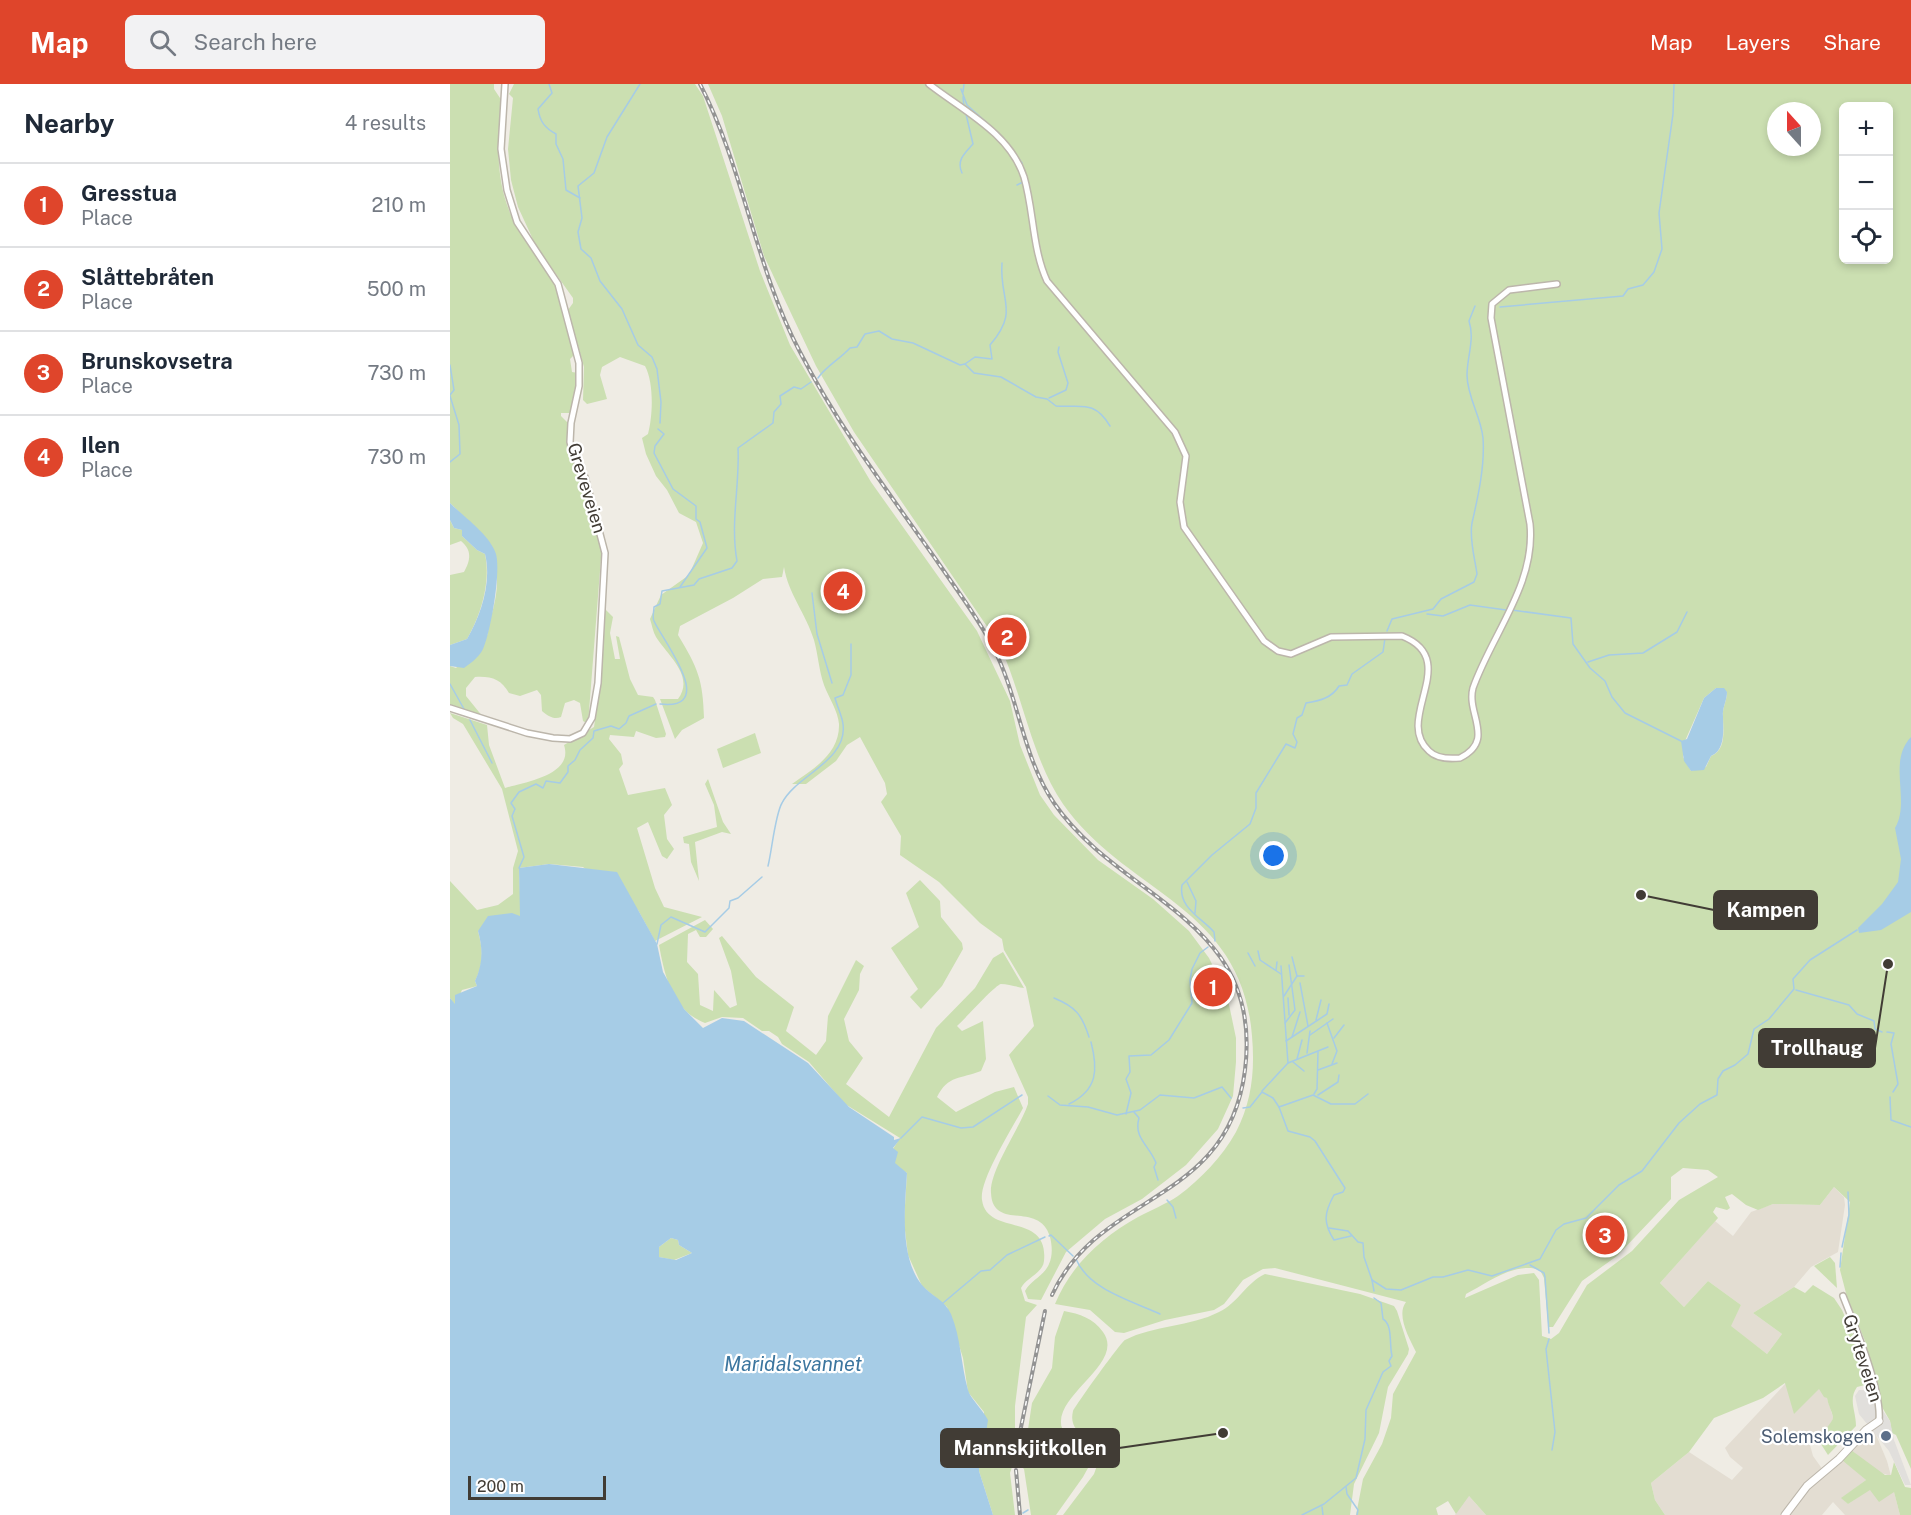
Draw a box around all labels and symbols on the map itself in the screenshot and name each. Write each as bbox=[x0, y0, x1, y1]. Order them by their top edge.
north arrow bbox=[1767, 102, 1821, 156]
street label: Greveveien bbox=[563, 440, 611, 536]
pin: 4 bbox=[824, 568, 862, 614]
pin: 2 bbox=[988, 614, 1026, 660]
your location bbox=[1259, 841, 1288, 870]
callout: Kampen bbox=[1714, 891, 1817, 929]
text: Kampen bbox=[1727, 898, 1805, 922]
pin: 1 bbox=[1194, 964, 1233, 1010]
callout: Trollhaug bbox=[1759, 1029, 1875, 1067]
text: Trollhaug bbox=[1771, 1036, 1863, 1060]
pin: 3 bbox=[1586, 1212, 1624, 1258]
street label: Gryteveien bbox=[1839, 1311, 1887, 1405]
water label: Maridalsvannet bbox=[724, 1352, 862, 1376]
place label: Solemskogen bbox=[1761, 1426, 1874, 1447]
callout: Mannskjitkollen bbox=[941, 1429, 1119, 1467]
marker: Solemskogen bbox=[1879, 1429, 1893, 1443]
text: Mannskjitkollen bbox=[953, 1436, 1107, 1460]
scale bar bbox=[468, 1473, 606, 1500]

